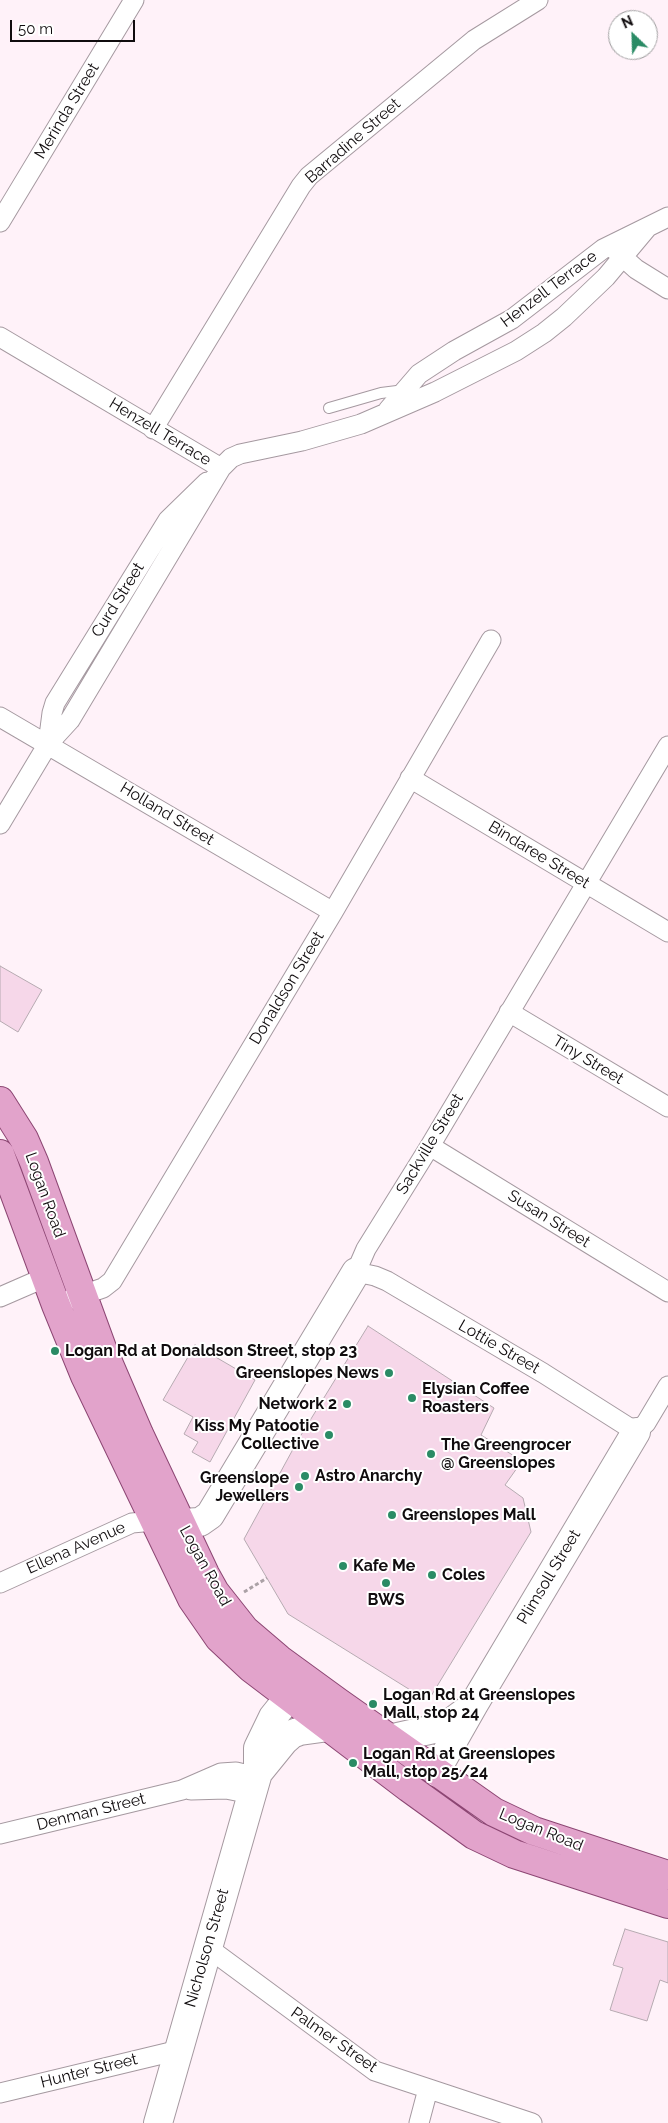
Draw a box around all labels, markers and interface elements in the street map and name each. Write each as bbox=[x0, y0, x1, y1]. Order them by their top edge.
scale bar bbox=[12, 10, 138, 42]
north arrow bbox=[608, 10, 658, 60]
text: N bbox=[619, 13, 635, 32]
text: 50 m bbox=[18, 20, 53, 38]
street label: Merinda Street bbox=[31, 59, 103, 163]
street label: Barradine Street bbox=[301, 94, 405, 188]
street label: Henzell Terrace bbox=[497, 247, 601, 331]
street label: Henzell Terrace bbox=[105, 394, 215, 470]
street label: Curd Street bbox=[88, 559, 148, 641]
street label: Holland Street bbox=[116, 778, 218, 850]
street label: Bindaree Street bbox=[485, 817, 593, 893]
street label: Donaldson Street bbox=[246, 928, 328, 1048]
street label: Tiny Street bbox=[549, 1031, 627, 1089]
street label: Sackville Street bbox=[392, 1090, 468, 1198]
street label: Logan Road bbox=[21, 1150, 69, 1240]
street label: Susan Street bbox=[504, 1186, 594, 1252]
street label: Lottie Street bbox=[455, 1316, 543, 1378]
place label: Logan Rd at Donaldson Street, stop 23 bbox=[65, 1341, 357, 1361]
marker: Logan Rd at Donaldson Street, stop 23 bbox=[49, 1345, 61, 1357]
place label: Greenslopes News bbox=[236, 1363, 379, 1383]
marker: Greenslopes News bbox=[383, 1367, 395, 1379]
place label: Elysian Coffee Roasters bbox=[422, 1379, 529, 1417]
marker: Elysian Coffee Roasters bbox=[406, 1392, 418, 1404]
place label: Network 2 bbox=[259, 1394, 337, 1414]
marker: Network 2 bbox=[341, 1398, 353, 1410]
place label: Kiss My Patootie Collective bbox=[194, 1416, 319, 1454]
marker: Kiss My Patootie Collective bbox=[323, 1429, 335, 1441]
place label: The Greengrocer @ Greenslopes bbox=[441, 1435, 571, 1473]
marker: The Greengrocer @ Greenslopes bbox=[425, 1448, 437, 1460]
place label: Astro Anarchy bbox=[315, 1466, 422, 1486]
place label: Greenslope Jewellers bbox=[200, 1468, 289, 1506]
marker: Astro Anarchy bbox=[299, 1470, 311, 1482]
marker: Greenslope Jewellers bbox=[293, 1481, 305, 1493]
place label: Greenslopes Mall bbox=[402, 1505, 536, 1525]
marker: Greenslopes Mall bbox=[386, 1509, 398, 1521]
street label: Ellena Avenue bbox=[24, 1518, 128, 1578]
street label: Logan Road bbox=[175, 1522, 235, 1610]
street label: Plimsoll Street bbox=[513, 1526, 585, 1628]
place label: Kafe Me bbox=[353, 1556, 415, 1576]
marker: Kafe Me bbox=[337, 1560, 349, 1572]
place label: Coles bbox=[442, 1565, 485, 1585]
marker: Coles bbox=[426, 1569, 438, 1581]
marker: BWS bbox=[380, 1577, 392, 1589]
place label: BWS bbox=[368, 1590, 404, 1610]
place label: Logan Rd at Greenslopes Mall, stop 24 bbox=[383, 1685, 575, 1723]
marker: Logan Rd at Greenslopes Mall, stop 24 bbox=[367, 1698, 379, 1710]
place label: Logan Rd at Greenslopes Mall, stop 25/24 bbox=[363, 1744, 555, 1782]
marker: Logan Rd at Greenslopes Mall, stop 25/24 bbox=[347, 1757, 359, 1769]
street label: Denman Street bbox=[35, 1789, 147, 1835]
street label: Logan Road bbox=[496, 1804, 586, 1856]
street label: Nicholson Street bbox=[181, 1886, 233, 2010]
street label: Palmer Street bbox=[287, 2003, 381, 2077]
street label: Hunter Street bbox=[39, 2050, 139, 2092]

